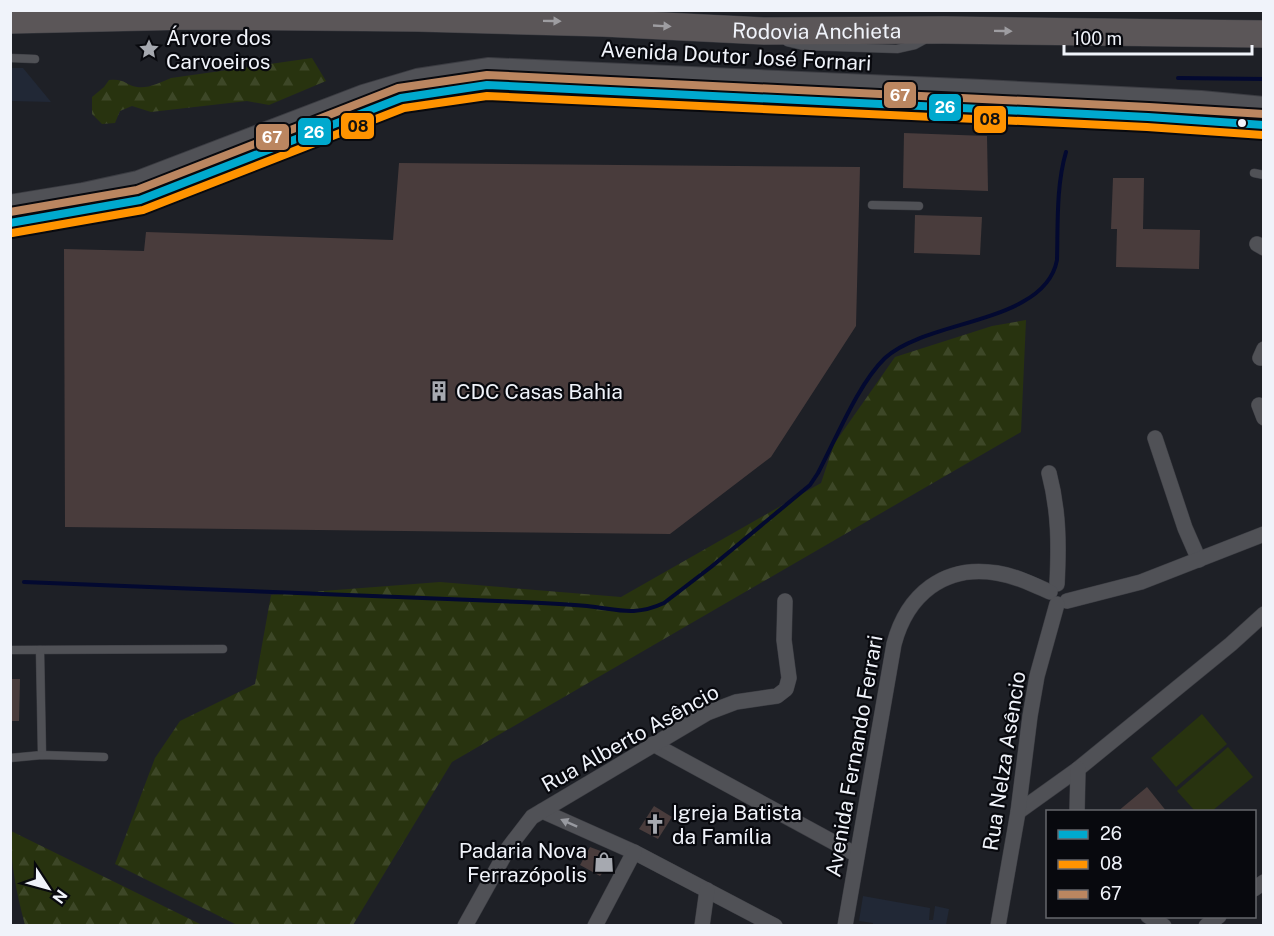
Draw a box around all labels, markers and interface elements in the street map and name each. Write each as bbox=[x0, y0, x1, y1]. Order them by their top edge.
one-way arrow bbox=[542, 17, 561, 26]
street label: Rodovia Anchieta bbox=[731, 17, 901, 44]
scale bar bbox=[1064, 18, 1252, 56]
one-way arrow bbox=[652, 21, 671, 30]
place label: Árvore dos Carvoeiros bbox=[166, 25, 271, 74]
one-way arrow bbox=[993, 26, 1012, 35]
text: 100 m bbox=[1073, 28, 1122, 49]
street label: Avenida Doutor José Fornari bbox=[600, 36, 872, 76]
place icon: Árvore dos Carvoeiros bbox=[137, 37, 161, 61]
line badge: 67 bbox=[883, 81, 917, 109]
text: 67 bbox=[890, 86, 910, 105]
line badge: 26 bbox=[928, 93, 962, 122]
text: 26 bbox=[935, 98, 955, 117]
line badge: 08 bbox=[973, 105, 1007, 134]
text: 08 bbox=[980, 110, 1001, 129]
line badge: 08 bbox=[340, 112, 375, 140]
line badge: 26 bbox=[297, 117, 332, 146]
text: 08 bbox=[348, 117, 369, 136]
unlabelled marker bbox=[1236, 117, 1248, 129]
line badge: 67 bbox=[255, 123, 290, 151]
text: 26 bbox=[304, 123, 324, 142]
text: 67 bbox=[262, 128, 282, 147]
building icon: CDC Casas Bahia bbox=[427, 379, 451, 403]
place label: CDC Casas Bahia bbox=[456, 379, 623, 404]
street label: Avenida Fernando Ferrari bbox=[820, 633, 888, 879]
street label: Rua Nelza Asêncio bbox=[977, 669, 1031, 853]
street label: Rua Alberto Asêncio bbox=[537, 679, 723, 797]
place label: Igreja Batista da Família bbox=[672, 800, 802, 849]
legend bbox=[1046, 810, 1256, 918]
church icon: Igreja Batista da Família bbox=[643, 812, 667, 836]
one-way arrow bbox=[560, 819, 577, 828]
text: 26 bbox=[1100, 823, 1122, 844]
place label: Padaria Nova Ferrazópolis bbox=[459, 838, 587, 887]
shop icon: Padaria Nova Ferrazópolis bbox=[592, 850, 616, 874]
text: 08 bbox=[1100, 853, 1123, 874]
north arrow bbox=[18, 858, 78, 918]
text: 67 bbox=[1100, 883, 1122, 904]
text: N bbox=[48, 886, 71, 907]

